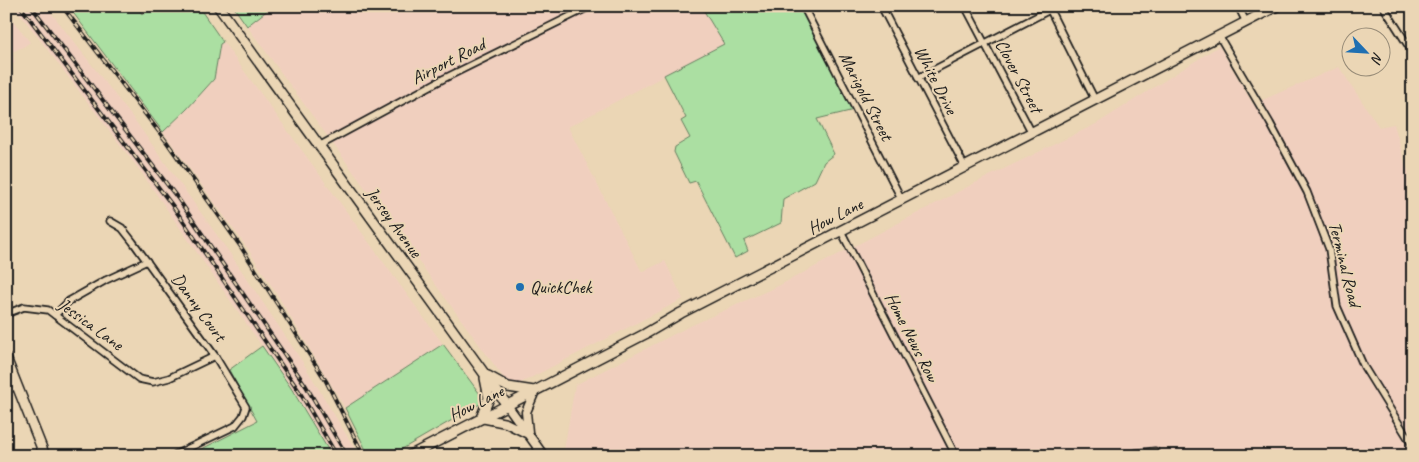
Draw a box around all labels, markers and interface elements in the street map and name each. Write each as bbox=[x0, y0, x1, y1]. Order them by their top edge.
north arrow bbox=[1342, 28, 1392, 78]
street label: Airport Road bbox=[408, 32, 491, 89]
street label: Clover Street bbox=[991, 36, 1049, 119]
street label: White Drive bbox=[910, 42, 963, 119]
street label: Marigold Street bbox=[834, 48, 899, 146]
text: N bbox=[1367, 50, 1387, 67]
street label: Jersey Avenue bbox=[361, 182, 428, 262]
street label: How Lane bbox=[804, 192, 867, 239]
street label: Terminal Road bbox=[1324, 219, 1367, 311]
street label: Danny Court bbox=[167, 269, 232, 347]
place label: QuickChek bbox=[530, 276, 593, 298]
marker: QuickChek bbox=[514, 281, 526, 293]
street label: Home News Row bbox=[880, 289, 945, 387]
street label: Jessica Lane bbox=[53, 293, 129, 356]
street label: How Lane bbox=[445, 379, 508, 426]

